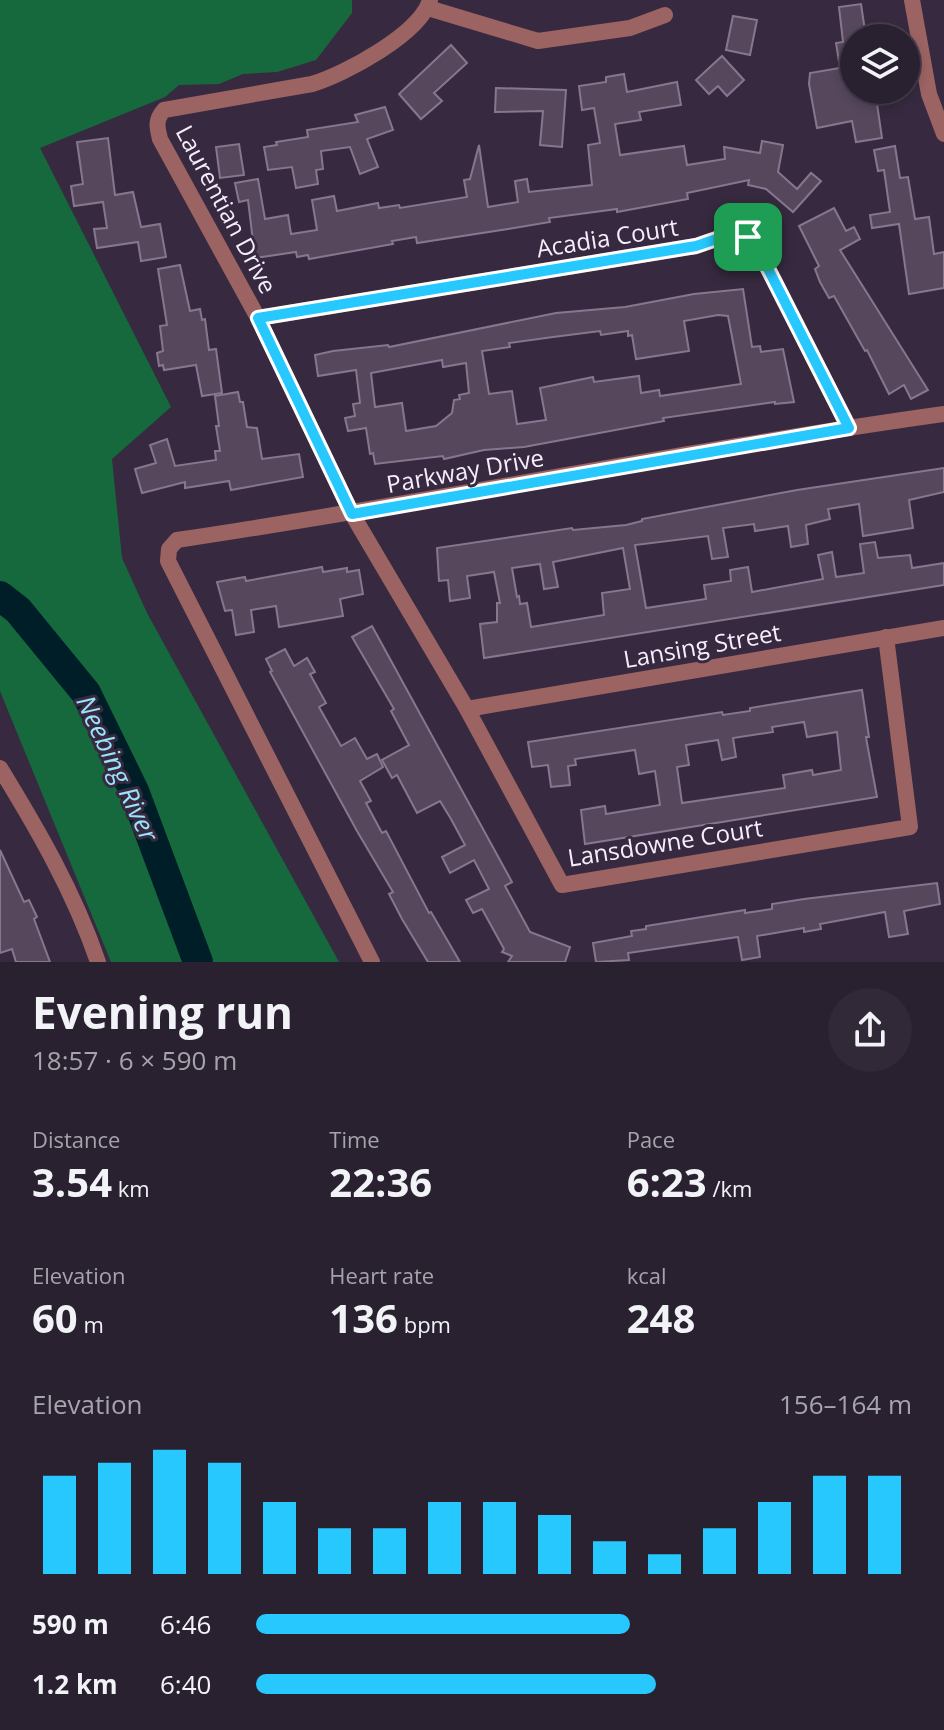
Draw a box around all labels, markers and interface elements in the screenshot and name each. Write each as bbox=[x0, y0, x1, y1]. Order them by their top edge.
map controls bbox=[840, 24, 920, 104]
button: layers bbox=[840, 24, 920, 104]
street label: Laurentian Drive bbox=[169, 119, 285, 299]
pin bbox=[714, 203, 782, 271]
street label: Acadia Court bbox=[534, 210, 680, 264]
icon: arrive bbox=[726, 215, 770, 259]
street label: Parkway Drive bbox=[384, 440, 546, 500]
street label: Lansing Street bbox=[621, 615, 783, 675]
water label: Neebing River bbox=[68, 689, 168, 849]
street label: Lansdowne Court bbox=[565, 810, 765, 874]
text: Evening run bbox=[32, 982, 293, 1042]
button: share bbox=[828, 988, 912, 1072]
text: 18:57 · 6 × 590 m bbox=[32, 1042, 237, 1078]
text: Distance bbox=[32, 1124, 120, 1154]
text: Time bbox=[329, 1124, 380, 1154]
text: Pace bbox=[627, 1124, 675, 1154]
text: 3.54 bbox=[32, 1154, 112, 1209]
text: 22:36 bbox=[329, 1154, 432, 1209]
text: 6:23 bbox=[627, 1154, 707, 1209]
text: km bbox=[112, 1173, 150, 1203]
text: /km bbox=[707, 1173, 752, 1203]
text: Elevation bbox=[32, 1260, 125, 1290]
text: Heart rate bbox=[329, 1260, 434, 1290]
text: kcal bbox=[627, 1260, 667, 1290]
text: 60 bbox=[32, 1290, 78, 1345]
text: 136 bbox=[329, 1290, 398, 1345]
text: 248 bbox=[627, 1290, 695, 1345]
text: m bbox=[78, 1309, 104, 1339]
text: bpm bbox=[398, 1309, 451, 1339]
text: Elevation bbox=[32, 1386, 142, 1422]
text: 156–164 m bbox=[779, 1386, 912, 1422]
text: 590 m bbox=[32, 1606, 109, 1642]
text: 6:46 bbox=[160, 1606, 211, 1642]
text: 1.2 km bbox=[32, 1666, 118, 1702]
text: 6:40 bbox=[160, 1666, 211, 1702]

